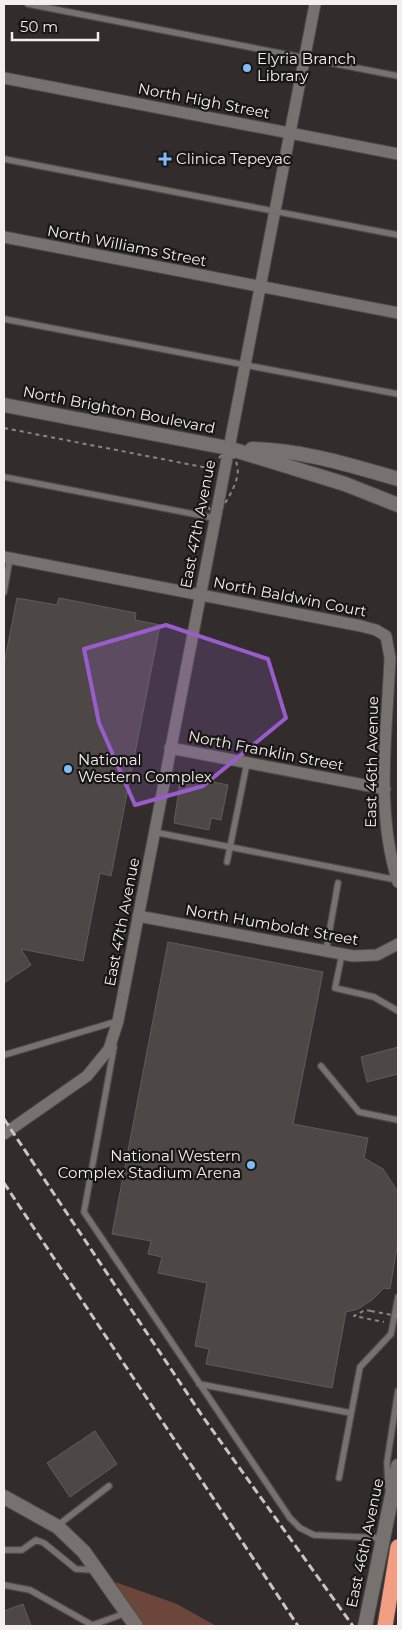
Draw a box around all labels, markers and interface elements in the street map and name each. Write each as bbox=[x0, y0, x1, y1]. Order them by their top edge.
scale bar bbox=[12, 10, 99, 42]
text: 50 m bbox=[20, 17, 58, 36]
place label: Elyria Branch Library bbox=[257, 49, 356, 85]
marker: Elyria Branch Library bbox=[241, 62, 253, 74]
street label: North High Street bbox=[137, 78, 272, 123]
place label: Clinica Tepeyac bbox=[176, 149, 291, 168]
marker: Clinica Tepeyac bbox=[158, 152, 172, 166]
street label: North Williams Street bbox=[46, 221, 208, 270]
street label: North Brighton Boulevard bbox=[21, 382, 217, 437]
street label: East 47th Avenue bbox=[176, 458, 219, 590]
street label: North Baldwin Court bbox=[212, 572, 368, 621]
street label: East 46th Avenue bbox=[361, 696, 382, 828]
street label: North Franklin Street bbox=[187, 726, 346, 775]
place label: National Western Complex bbox=[78, 750, 212, 786]
marker: National Western Complex bbox=[62, 763, 74, 775]
street label: East 47th Avenue bbox=[100, 856, 143, 988]
street label: North Humboldt Street bbox=[184, 900, 360, 949]
place label: National Western Complex Stadium Arena bbox=[58, 1146, 241, 1182]
marker: National Western Complex Stadium Arena bbox=[245, 1159, 257, 1171]
street label: East 46th Avenue bbox=[342, 1476, 388, 1609]

